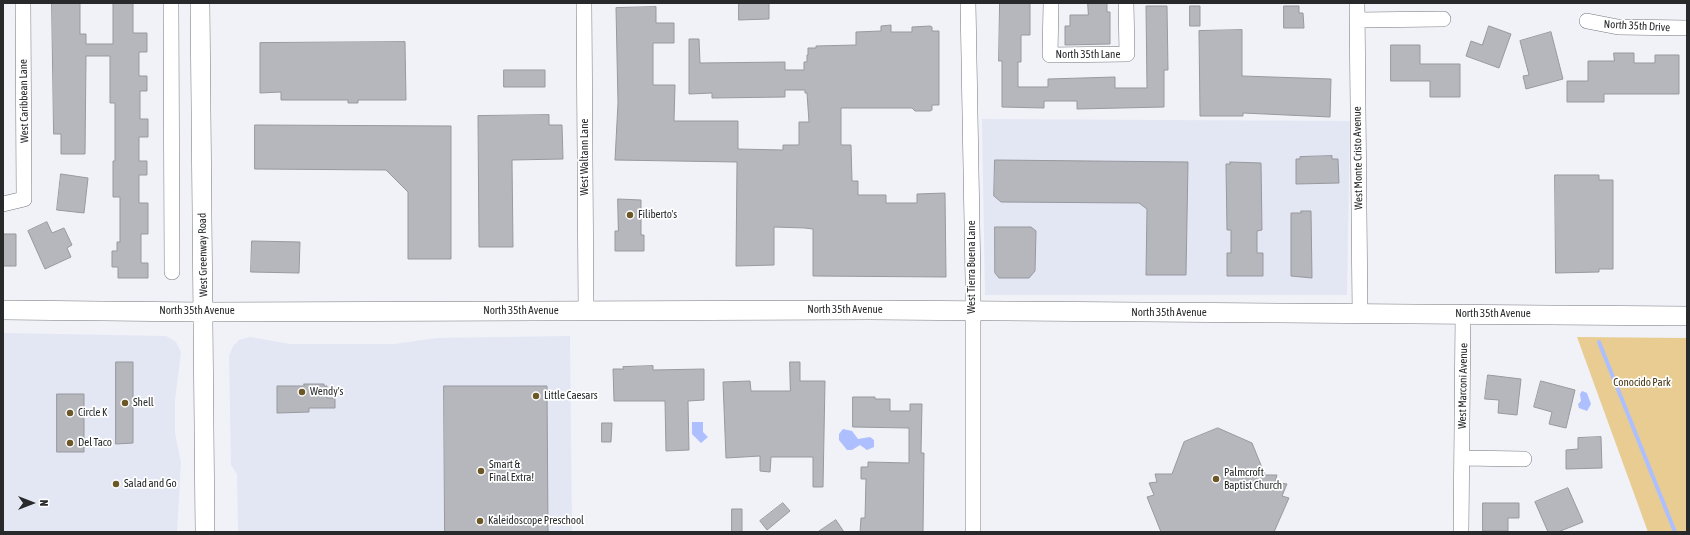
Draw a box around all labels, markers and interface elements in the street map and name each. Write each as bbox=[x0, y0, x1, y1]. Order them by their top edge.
street label: North 35th Drive bbox=[1603, 18, 1671, 34]
street label: North 35th Lane bbox=[1056, 48, 1120, 62]
street label: West Caribbean Lane bbox=[17, 59, 31, 143]
street label: West Monte Cristo Avenue bbox=[1350, 106, 1366, 210]
street label: West Waltann Lane bbox=[578, 118, 592, 196]
place label: Filiberto's bbox=[638, 208, 677, 222]
marker: Filiberto's bbox=[625, 210, 635, 220]
street label: West Greenway Road bbox=[196, 213, 210, 297]
street label: West Tierra Buena Lane bbox=[965, 220, 979, 314]
street label: North 35th Avenue bbox=[807, 303, 883, 317]
street label: North 35th Avenue bbox=[159, 304, 235, 318]
street label: North 35th Avenue bbox=[483, 304, 559, 318]
street label: North 35th Avenue bbox=[1131, 306, 1207, 320]
street label: North 35th Avenue bbox=[1455, 307, 1531, 321]
street label: West Marconi Avenue bbox=[1456, 343, 1470, 429]
park label: Conocido Park bbox=[1613, 376, 1671, 390]
place label: Wendy's bbox=[310, 385, 343, 399]
marker: Wendy's bbox=[297, 387, 307, 397]
place label: Little Caesars bbox=[544, 389, 598, 403]
marker: Little Caesars bbox=[531, 391, 541, 401]
place label: Shell bbox=[133, 396, 154, 410]
marker: Shell bbox=[120, 398, 130, 408]
place label: Circle K bbox=[78, 406, 107, 420]
marker: Circle K bbox=[65, 408, 75, 418]
place label: Del Taco bbox=[78, 436, 112, 450]
marker: Del Taco bbox=[65, 438, 75, 448]
place label: Smart & Final Extra! bbox=[489, 458, 534, 484]
marker: Smart & Final Extra! bbox=[476, 466, 486, 476]
place label: Palmcroft Baptist Church bbox=[1224, 466, 1282, 492]
marker: Palmcroft Baptist Church bbox=[1211, 474, 1221, 484]
place label: Salad and Go bbox=[124, 477, 177, 491]
marker: Salad and Go bbox=[111, 479, 121, 489]
north arrow bbox=[12, 483, 52, 523]
text: N bbox=[38, 500, 50, 506]
place label: Kaleidoscope Preschool bbox=[488, 514, 584, 528]
marker: Kaleidoscope Preschool bbox=[475, 516, 485, 526]

